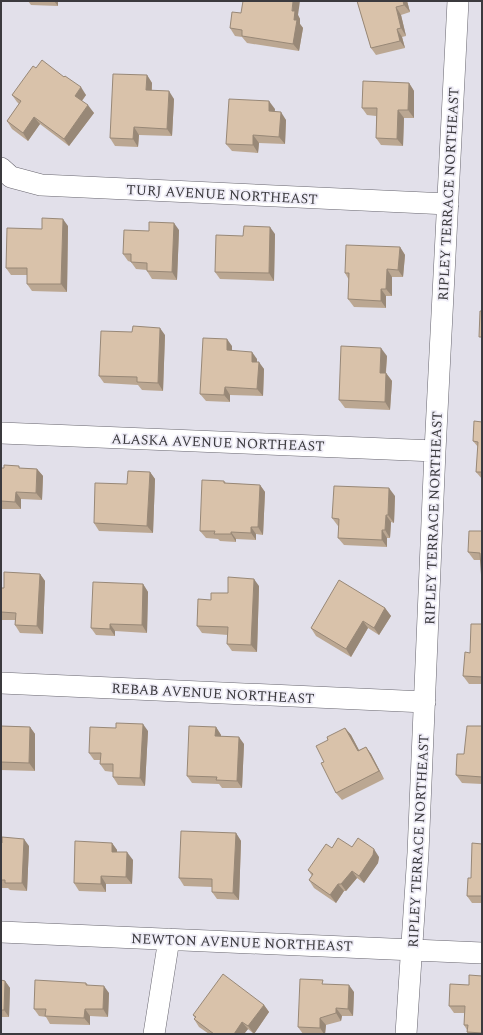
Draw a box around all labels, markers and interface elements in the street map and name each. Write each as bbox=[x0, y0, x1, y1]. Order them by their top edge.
street label: RIPLEY TERRACE NORTHEAST bbox=[432, 87, 465, 301]
street label: TURJ AVENUE NORTHEAST bbox=[126, 179, 318, 210]
street label: RIPLEY TERRACE NORTHEAST bbox=[419, 411, 448, 625]
street label: ALASKA AVENUE NORTHEAST bbox=[111, 428, 325, 457]
street label: REBAB AVENUE NORTHEAST bbox=[111, 678, 315, 709]
street label: RIPLEY TERRACE NORTHEAST bbox=[402, 734, 435, 948]
street label: NEWTON AVENUE NORTHEAST bbox=[131, 928, 353, 957]

